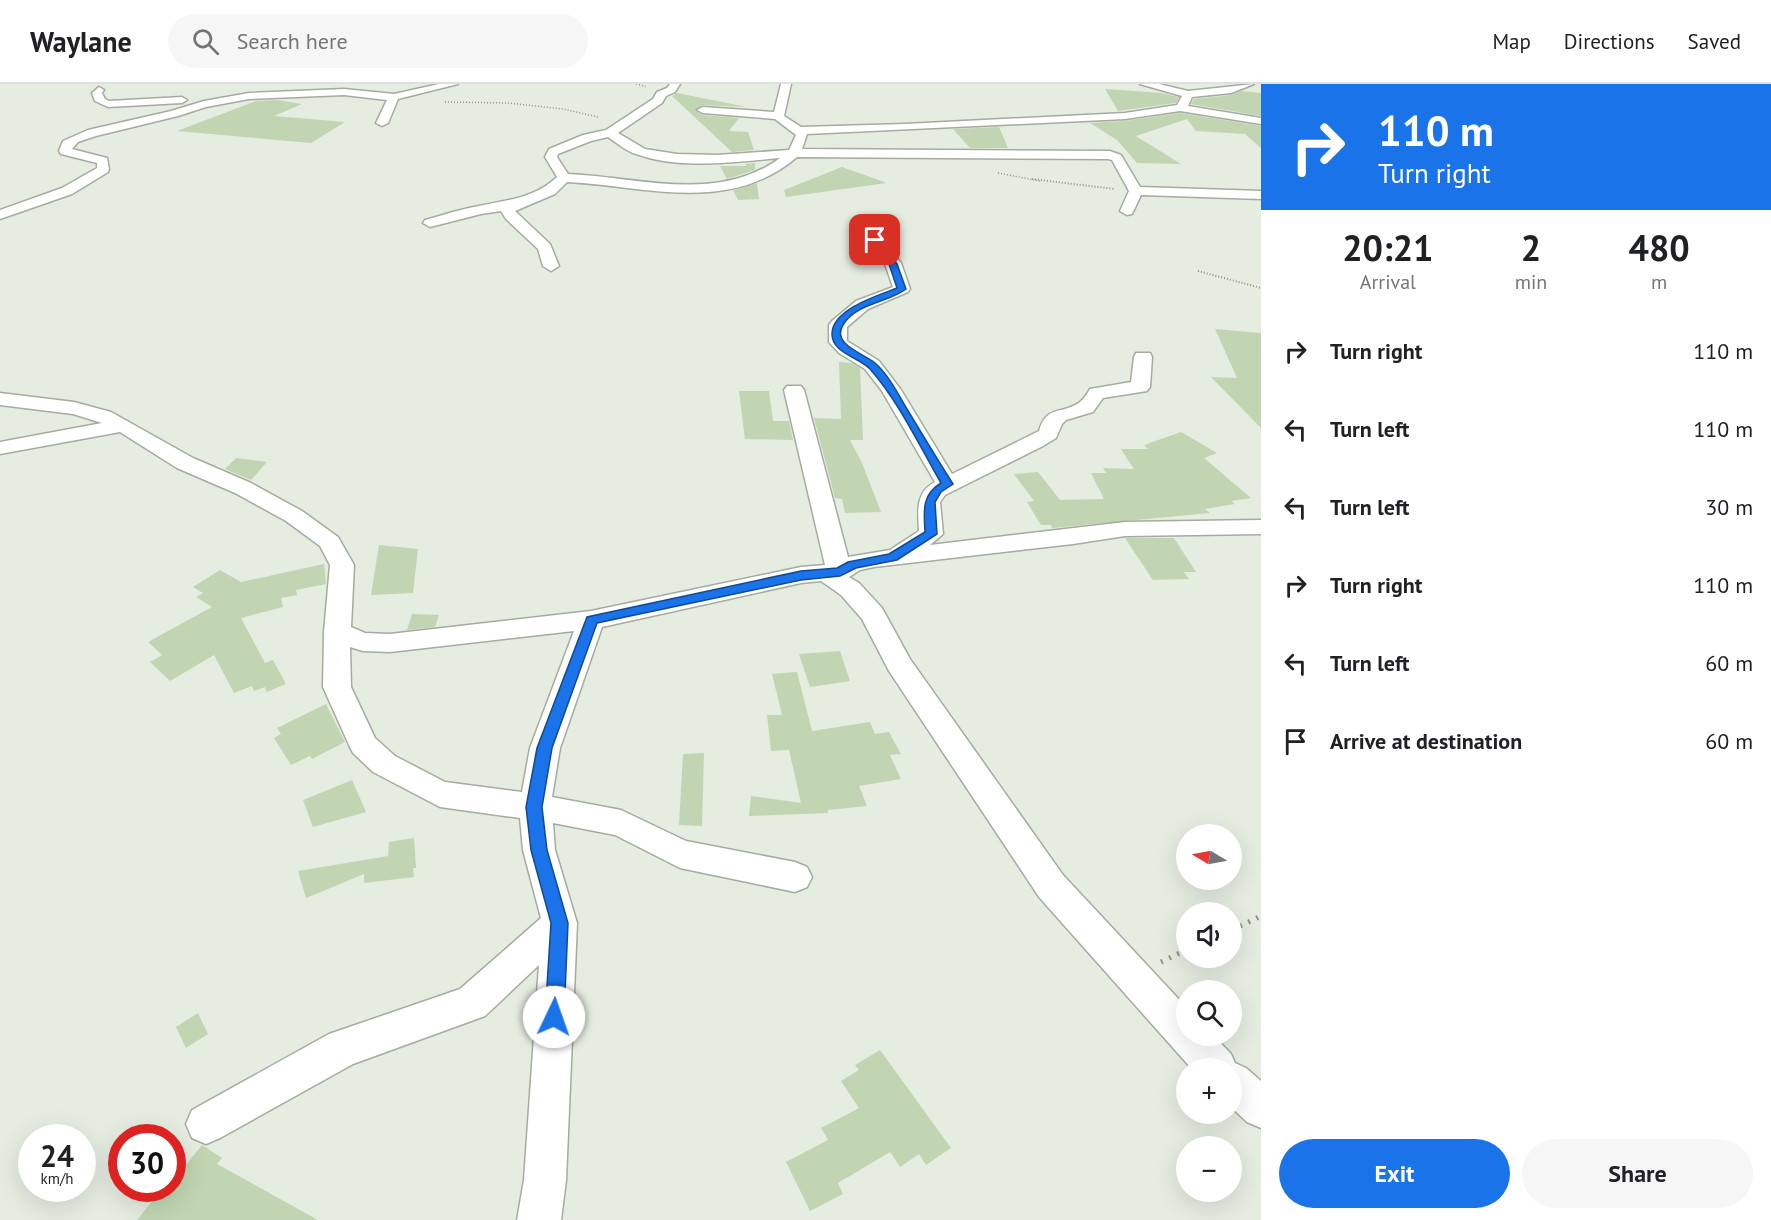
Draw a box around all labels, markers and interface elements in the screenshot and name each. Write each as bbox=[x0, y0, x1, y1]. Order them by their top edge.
search box bbox=[168, 14, 588, 68]
text: Waylane bbox=[30, 23, 132, 60]
icon: search bbox=[189, 25, 222, 58]
text: Search here bbox=[237, 27, 348, 55]
text: Map bbox=[1492, 28, 1531, 55]
text: Directions bbox=[1564, 28, 1655, 55]
text: Saved bbox=[1688, 28, 1741, 55]
text: 110 m bbox=[1378, 103, 1494, 158]
icon: right bbox=[1279, 108, 1357, 186]
text: Turn right bbox=[1378, 156, 1491, 190]
pin bbox=[849, 214, 900, 265]
icon: arrive bbox=[858, 223, 891, 256]
text: 20:21 bbox=[1342, 224, 1434, 271]
text: 2 bbox=[1521, 224, 1541, 271]
text: 480 bbox=[1629, 224, 1690, 271]
text: Arrival bbox=[1360, 269, 1416, 295]
text: min bbox=[1515, 269, 1547, 295]
text: m bbox=[1651, 269, 1667, 295]
icon: right bbox=[1279, 335, 1312, 368]
text: Turn right bbox=[1330, 337, 1422, 365]
text: 110 m bbox=[1693, 337, 1753, 365]
icon: left bbox=[1279, 413, 1312, 446]
text: Turn left bbox=[1330, 415, 1410, 443]
text: 110 m bbox=[1693, 415, 1753, 443]
icon: left bbox=[1279, 491, 1312, 524]
text: Turn left bbox=[1330, 493, 1410, 521]
text: 30 m bbox=[1705, 493, 1753, 521]
icon: right bbox=[1279, 569, 1312, 602]
text: Turn right bbox=[1330, 571, 1422, 599]
text: 110 m bbox=[1693, 571, 1753, 599]
icon: left bbox=[1279, 647, 1312, 680]
text: Turn left bbox=[1330, 649, 1410, 677]
text: 60 m bbox=[1705, 649, 1753, 677]
icon: arrive bbox=[1279, 725, 1312, 758]
text: Arrive at destination bbox=[1330, 727, 1522, 755]
text: 60 m bbox=[1705, 727, 1753, 755]
north arrow bbox=[1176, 824, 1242, 890]
map controls bbox=[1176, 824, 1242, 1202]
button: sound bbox=[1176, 902, 1242, 968]
button: search bbox=[1176, 980, 1242, 1046]
position arrow bbox=[522, 985, 586, 1049]
button: + bbox=[1176, 1058, 1242, 1124]
speed limit sign: 30 bbox=[108, 1124, 186, 1202]
text: 24 bbox=[40, 1136, 74, 1175]
button: − bbox=[1176, 1136, 1242, 1202]
button: Exit bbox=[1279, 1139, 1510, 1208]
button: Share bbox=[1522, 1139, 1753, 1208]
text: km/h bbox=[41, 1169, 73, 1188]

